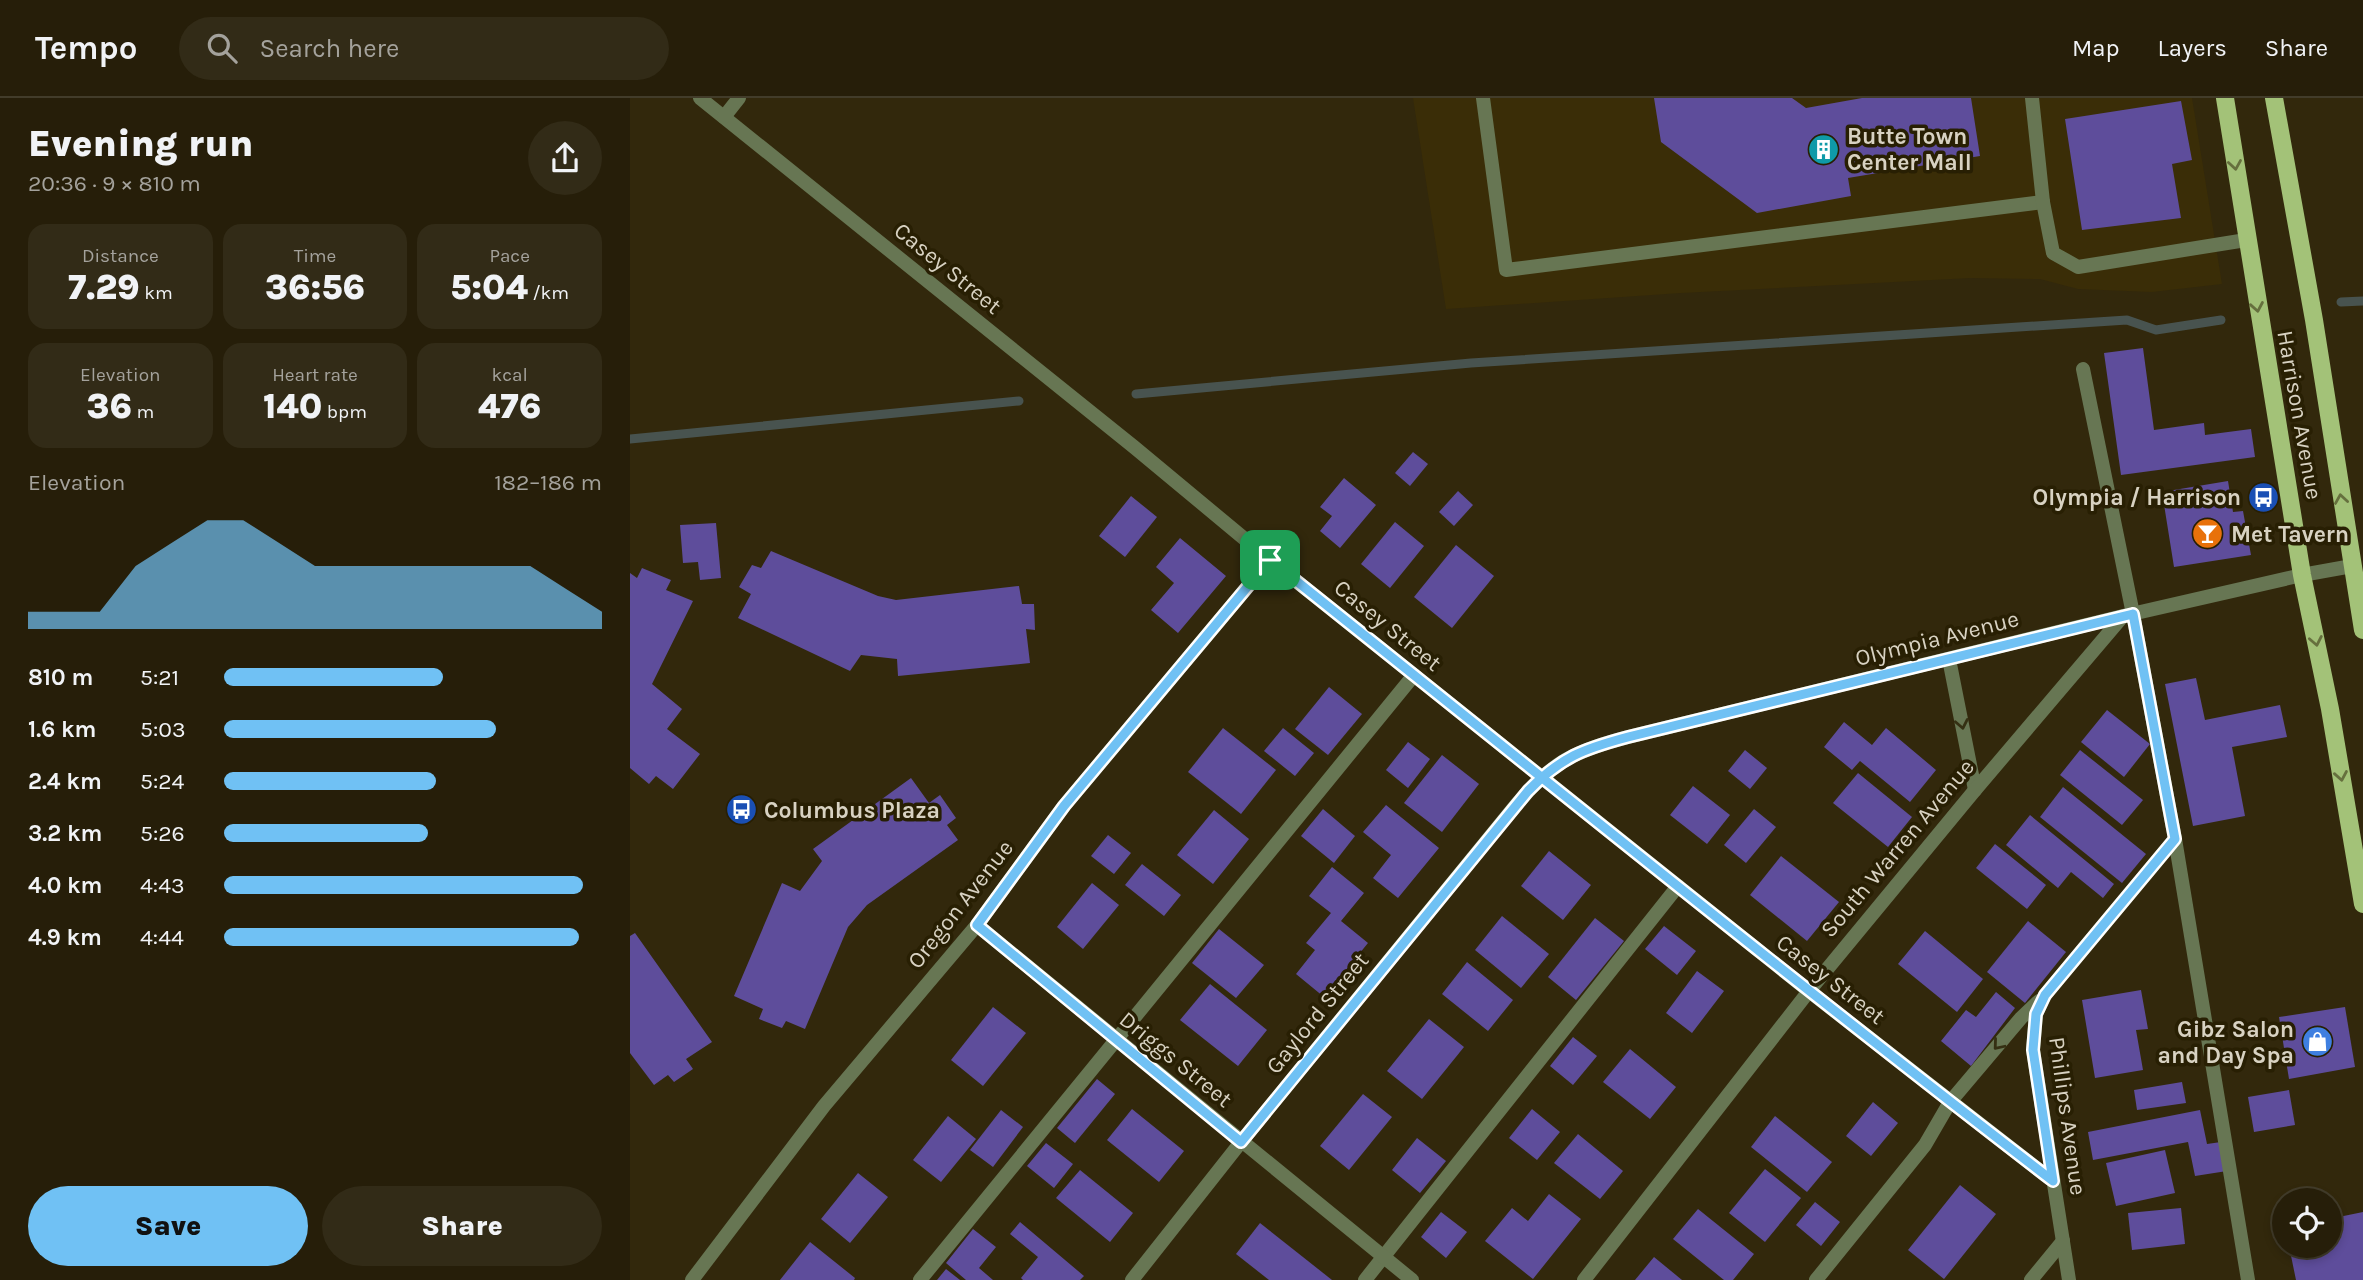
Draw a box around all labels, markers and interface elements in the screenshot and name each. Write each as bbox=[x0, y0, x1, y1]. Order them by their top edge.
search box bbox=[179, 17, 669, 80]
text: Tempo bbox=[35, 29, 137, 67]
icon: search bbox=[203, 29, 241, 67]
text: Search here bbox=[259, 33, 399, 64]
text: Map bbox=[2072, 34, 2120, 62]
text: Layers bbox=[2158, 34, 2227, 62]
text: Share bbox=[2265, 34, 2328, 62]
text: Evening run bbox=[28, 121, 253, 166]
button: share bbox=[528, 121, 602, 195]
place label: Butte Town Center Mall bbox=[1847, 123, 1972, 176]
building icon: Butte Town Center Mall bbox=[1807, 132, 1841, 166]
one-way arrow bbox=[2227, 160, 2242, 171]
text: 20:36 · 9 × 810 m bbox=[28, 170, 201, 197]
street label: Casey Street bbox=[889, 217, 1007, 320]
text: Distance bbox=[82, 245, 159, 267]
text: Time bbox=[294, 245, 336, 267]
text: Pace bbox=[489, 245, 530, 267]
text: 7.29 bbox=[68, 267, 140, 308]
text: 36:56 bbox=[265, 267, 365, 308]
text: 5:04 bbox=[450, 267, 528, 308]
text: km bbox=[140, 282, 173, 304]
text: /km bbox=[528, 282, 569, 304]
one-way arrow bbox=[2249, 301, 2264, 313]
street label: Harrison Avenue bbox=[2271, 328, 2328, 502]
text: Elevation bbox=[80, 364, 161, 386]
text: Heart rate bbox=[272, 364, 358, 386]
text: kcal bbox=[492, 364, 528, 386]
text: 36 bbox=[86, 386, 132, 427]
text: 140 bbox=[263, 386, 322, 427]
text: 476 bbox=[478, 386, 541, 427]
text: m bbox=[132, 401, 154, 423]
text: bpm bbox=[322, 401, 367, 423]
text: Elevation bbox=[28, 469, 125, 496]
text: 182–186 m bbox=[494, 469, 602, 496]
bus stop icon: Olympia / Harrison bbox=[2247, 480, 2281, 514]
place label: Olympia / Harrison bbox=[2033, 484, 2241, 511]
one-way arrow bbox=[2334, 493, 2349, 505]
bar icon: Met Tavern bbox=[2191, 517, 2225, 551]
place label: Met Tavern bbox=[2231, 521, 2349, 548]
pin bbox=[1240, 530, 1300, 590]
icon: arrive bbox=[1251, 541, 1289, 579]
street label: Casey Street bbox=[1329, 574, 1447, 677]
street label: Olympia Avenue bbox=[1853, 605, 2022, 672]
one-way arrow bbox=[2308, 635, 2323, 647]
text: 810 m bbox=[28, 664, 93, 691]
text: 5:21 bbox=[140, 664, 179, 691]
text: 1.6 km bbox=[28, 716, 96, 743]
text: 5:03 bbox=[140, 716, 186, 743]
one-way arrow bbox=[1954, 718, 1969, 730]
street label: South Warren Avenue bbox=[1815, 754, 1980, 943]
text: 2.4 km bbox=[28, 768, 102, 795]
text: 5:24 bbox=[140, 768, 184, 795]
one-way arrow bbox=[2333, 770, 2348, 782]
bus stop icon: Columbus Plaza bbox=[724, 793, 758, 827]
place label: Columbus Plaza bbox=[764, 797, 940, 824]
text: 3.2 km bbox=[28, 820, 102, 847]
text: 5:26 bbox=[140, 820, 185, 847]
street label: Oregon Avenue bbox=[902, 835, 1019, 974]
text: 4.0 km bbox=[28, 872, 102, 899]
text: 4:43 bbox=[140, 872, 185, 899]
text: 4.9 km bbox=[28, 924, 102, 951]
text: 4:44 bbox=[140, 924, 184, 951]
street label: Casey Street bbox=[1771, 929, 1890, 1030]
street label: Gaylord Street bbox=[1260, 947, 1375, 1079]
street label: Driggs Street bbox=[1114, 1006, 1238, 1113]
place label: Gibz Salon and Day Spa bbox=[2157, 1016, 2294, 1069]
shop icon: Gibz Salon and Day Spa bbox=[2300, 1025, 2334, 1059]
street label: Phillips Avenue bbox=[2043, 1035, 2092, 1197]
one-way arrow bbox=[1994, 1037, 2006, 1050]
button: Save bbox=[28, 1186, 308, 1266]
button: Share bbox=[322, 1186, 602, 1266]
map controls bbox=[2272, 1188, 2342, 1258]
button: locate bbox=[2272, 1188, 2342, 1258]

